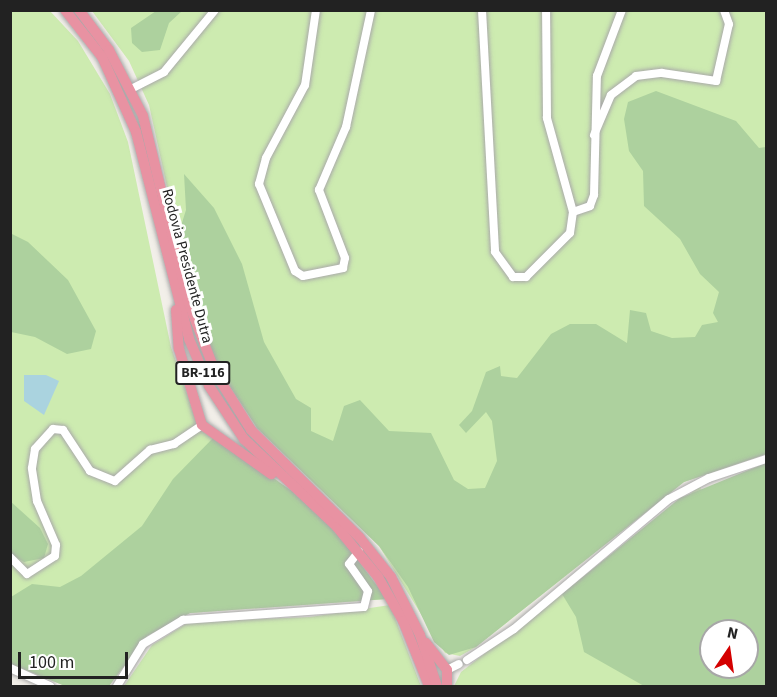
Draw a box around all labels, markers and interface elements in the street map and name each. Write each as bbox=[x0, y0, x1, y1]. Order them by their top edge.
street label: Rodovia Presidente Dutra bbox=[158, 187, 216, 345]
road number: BR-116 bbox=[174, 362, 232, 384]
north arrow bbox=[699, 619, 759, 679]
text: N bbox=[725, 621, 740, 645]
scale bar bbox=[21, 640, 130, 678]
text: 100 m bbox=[29, 650, 74, 675]

